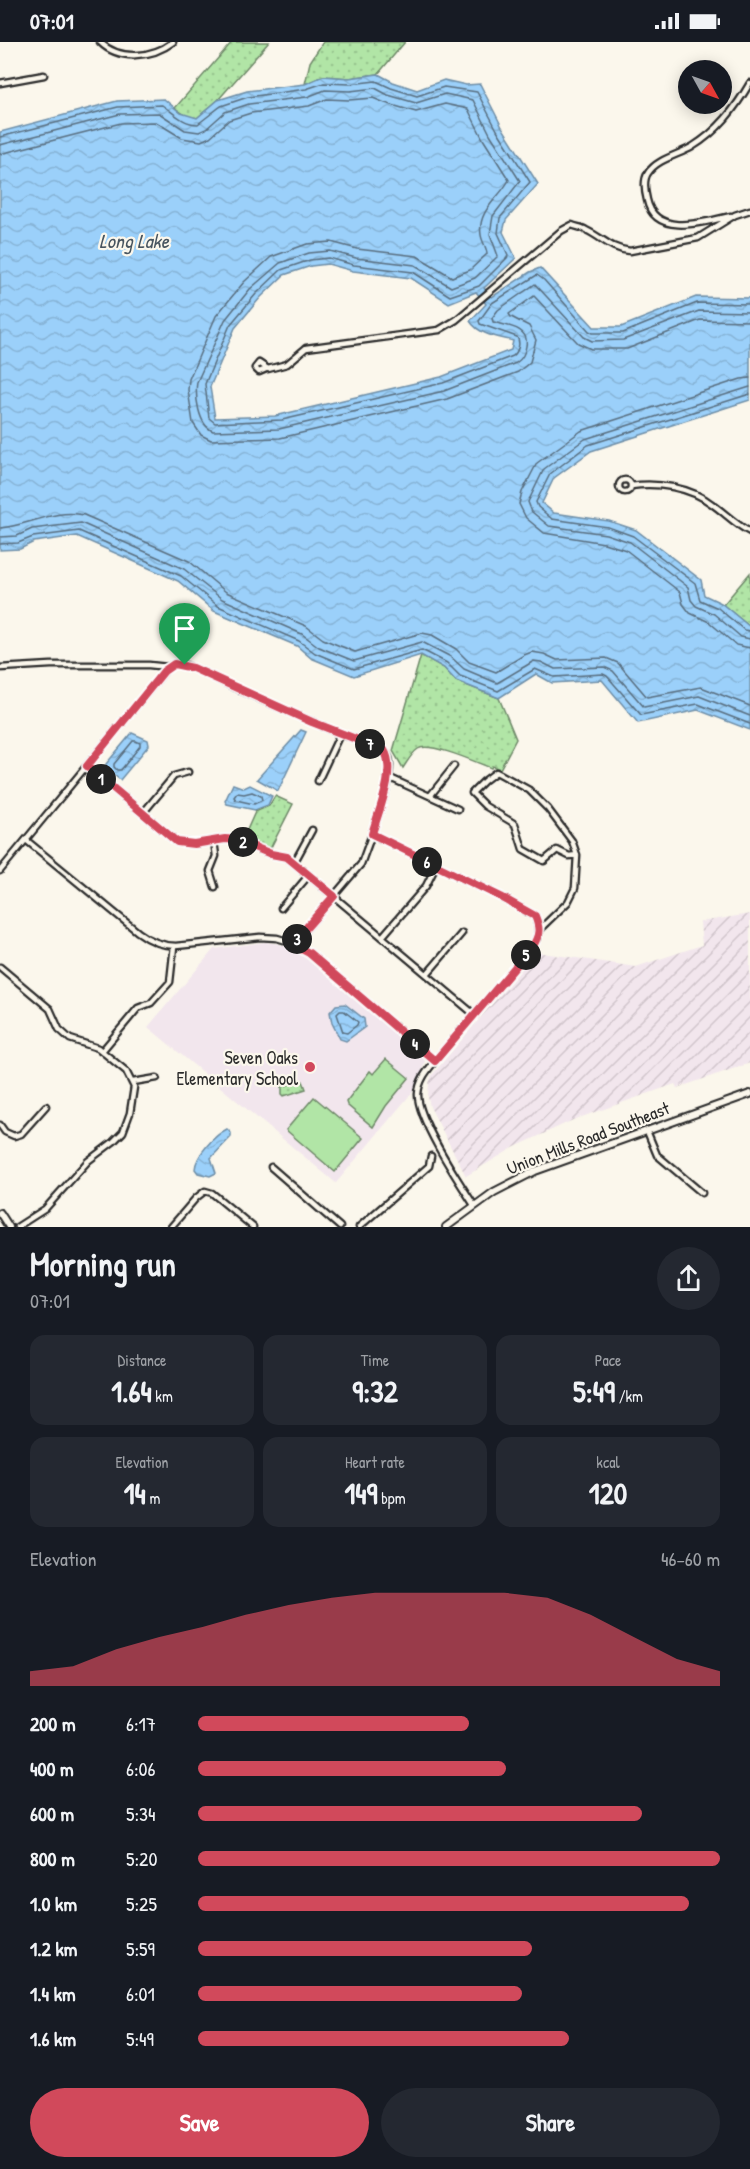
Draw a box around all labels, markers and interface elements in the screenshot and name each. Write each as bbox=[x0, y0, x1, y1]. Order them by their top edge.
text: 07:01 bbox=[30, 6, 74, 36]
north arrow bbox=[678, 60, 732, 114]
map controls bbox=[678, 60, 732, 114]
water label: Long Lake bbox=[99, 227, 170, 255]
pin bbox=[159, 603, 210, 665]
icon: arrive bbox=[168, 612, 201, 645]
pin: 7 bbox=[355, 729, 385, 759]
text: 7 bbox=[366, 733, 374, 755]
pin: 1 bbox=[86, 764, 116, 794]
text: 1 bbox=[98, 768, 104, 790]
pin: 2 bbox=[228, 827, 258, 857]
text: 2 bbox=[239, 831, 247, 853]
pin: 6 bbox=[412, 847, 442, 877]
text: 6 bbox=[424, 851, 430, 873]
pin: 3 bbox=[282, 924, 312, 954]
text: 3 bbox=[293, 928, 301, 950]
pin: 5 bbox=[511, 940, 541, 970]
text: 5 bbox=[523, 944, 529, 966]
pin: 4 bbox=[400, 1029, 430, 1059]
text: 4 bbox=[412, 1033, 418, 1055]
place label: Seven Oaks Elementary School bbox=[177, 1045, 298, 1091]
marker: Seven Oaks Elementary School bbox=[303, 1060, 317, 1074]
street label: Union Mills Road Southeast bbox=[503, 1095, 674, 1181]
text: Morning run bbox=[30, 1242, 176, 1286]
button: share bbox=[657, 1247, 720, 1310]
text: 07:01 bbox=[30, 1287, 70, 1314]
text: Distance bbox=[118, 1349, 166, 1371]
text: Time bbox=[361, 1349, 389, 1371]
text: Pace bbox=[595, 1349, 621, 1371]
text: 1.64 bbox=[111, 1371, 152, 1411]
text: 9:32 bbox=[352, 1371, 398, 1411]
text: 5:49 bbox=[573, 1371, 615, 1411]
text: km bbox=[152, 1385, 173, 1407]
text: /km bbox=[615, 1385, 643, 1407]
text: Elevation bbox=[115, 1451, 169, 1473]
text: Heart rate bbox=[345, 1451, 405, 1473]
text: kcal bbox=[596, 1451, 620, 1473]
text: 14 bbox=[124, 1473, 146, 1513]
text: 149 bbox=[344, 1473, 378, 1513]
text: 120 bbox=[589, 1473, 627, 1513]
text: m bbox=[146, 1487, 160, 1509]
text: bpm bbox=[378, 1487, 406, 1509]
text: Elevation bbox=[30, 1545, 96, 1572]
text: 46–60 m bbox=[661, 1545, 720, 1572]
text: 200 m bbox=[30, 1710, 75, 1737]
text: 6:17 bbox=[126, 1710, 156, 1737]
text: 400 m bbox=[30, 1755, 74, 1782]
text: 6:06 bbox=[126, 1755, 156, 1782]
text: 600 m bbox=[30, 1800, 74, 1827]
text: 5:34 bbox=[126, 1800, 156, 1827]
text: 800 m bbox=[30, 1845, 75, 1872]
text: 5:20 bbox=[126, 1845, 157, 1872]
text: 1.0 km bbox=[30, 1890, 77, 1917]
text: 5:25 bbox=[126, 1890, 157, 1917]
text: 1.2 km bbox=[30, 1935, 77, 1962]
text: 5:59 bbox=[126, 1935, 155, 1962]
text: 1.4 km bbox=[30, 1980, 76, 2007]
text: 6:01 bbox=[126, 1980, 155, 2007]
text: 1.6 km bbox=[30, 2025, 76, 2052]
text: 5:49 bbox=[126, 2025, 154, 2052]
button: Save bbox=[30, 2088, 369, 2157]
button: Share bbox=[381, 2088, 720, 2157]

